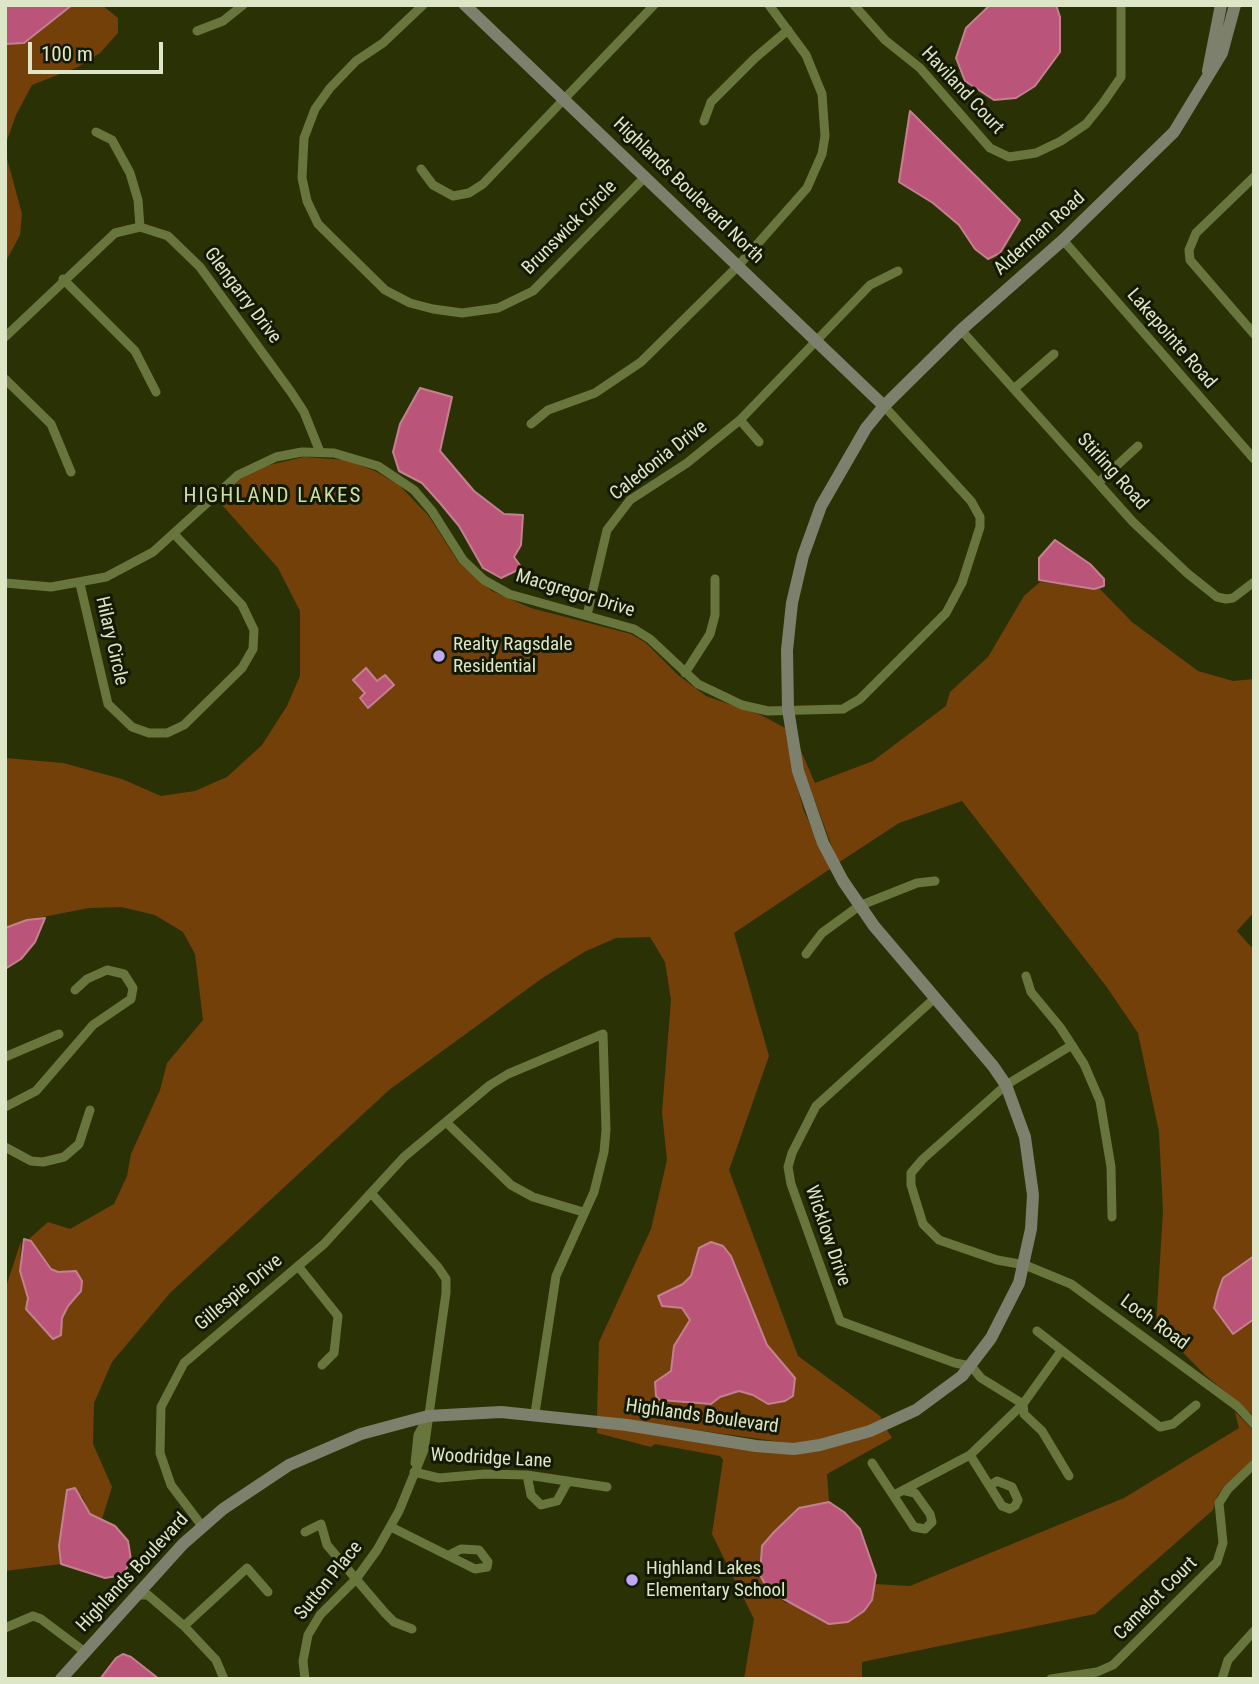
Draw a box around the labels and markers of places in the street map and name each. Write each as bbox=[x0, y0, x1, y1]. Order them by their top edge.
place label: Realty Ragsdale Residential bbox=[453, 634, 572, 678]
marker: Realty Ragsdale Residential bbox=[431, 648, 447, 664]
place label: Highland Lakes Elementary School bbox=[646, 1558, 785, 1602]
marker: Highland Lakes Elementary School bbox=[624, 1572, 640, 1588]

